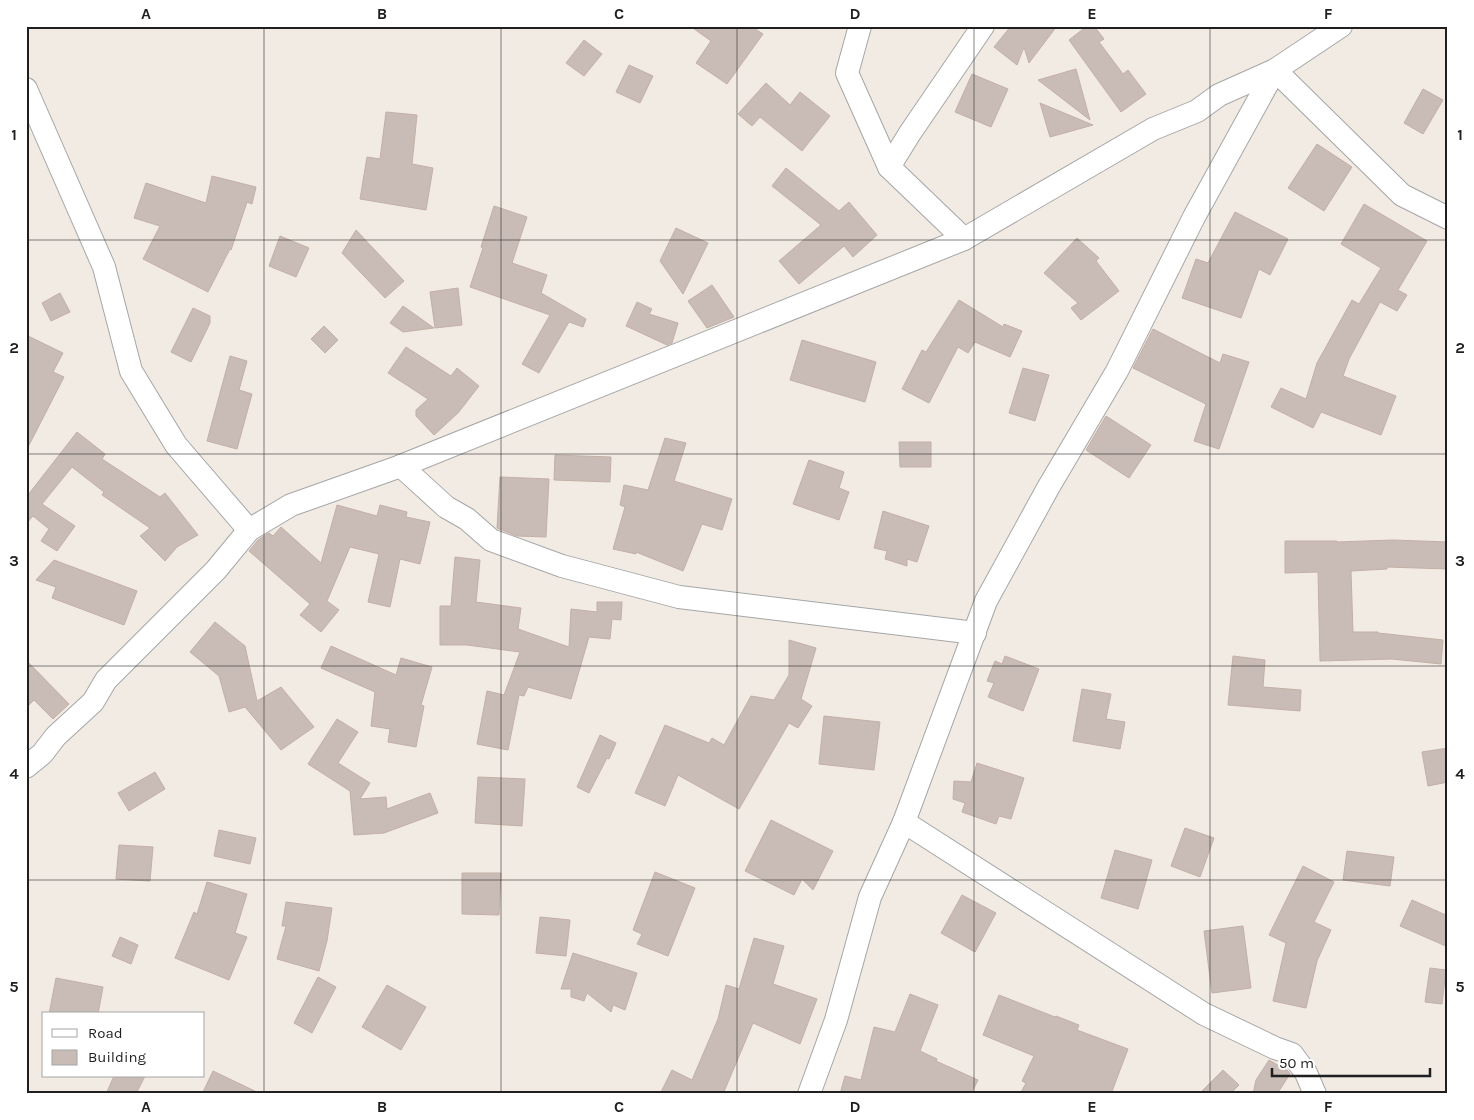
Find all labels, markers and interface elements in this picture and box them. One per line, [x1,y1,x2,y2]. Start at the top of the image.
text: A [141,4,151,23]
text: B [377,4,387,23]
text: C [614,4,624,23]
text: D [850,4,861,23]
text: E [1087,4,1097,23]
text: F [1324,4,1333,23]
text: 1 [11,125,17,144]
text: 1 [1457,125,1463,144]
text: 2 [9,338,19,357]
text: 2 [1455,338,1465,357]
text: 3 [9,551,19,570]
text: 3 [1455,551,1465,570]
text: 4 [9,764,19,783]
text: 4 [1455,764,1465,783]
text: 5 [9,977,19,996]
text: 5 [1455,977,1465,996]
legend [42,1012,205,1078]
text: Road [88,1024,123,1042]
scale bar [1272,1045,1429,1077]
text: Building [88,1048,146,1066]
text: 50 m [1279,1054,1314,1072]
text: A [141,1097,151,1116]
text: B [377,1097,387,1116]
text: C [614,1097,624,1116]
text: D [850,1097,861,1116]
text: E [1087,1097,1097,1116]
text: F [1324,1097,1333,1116]

